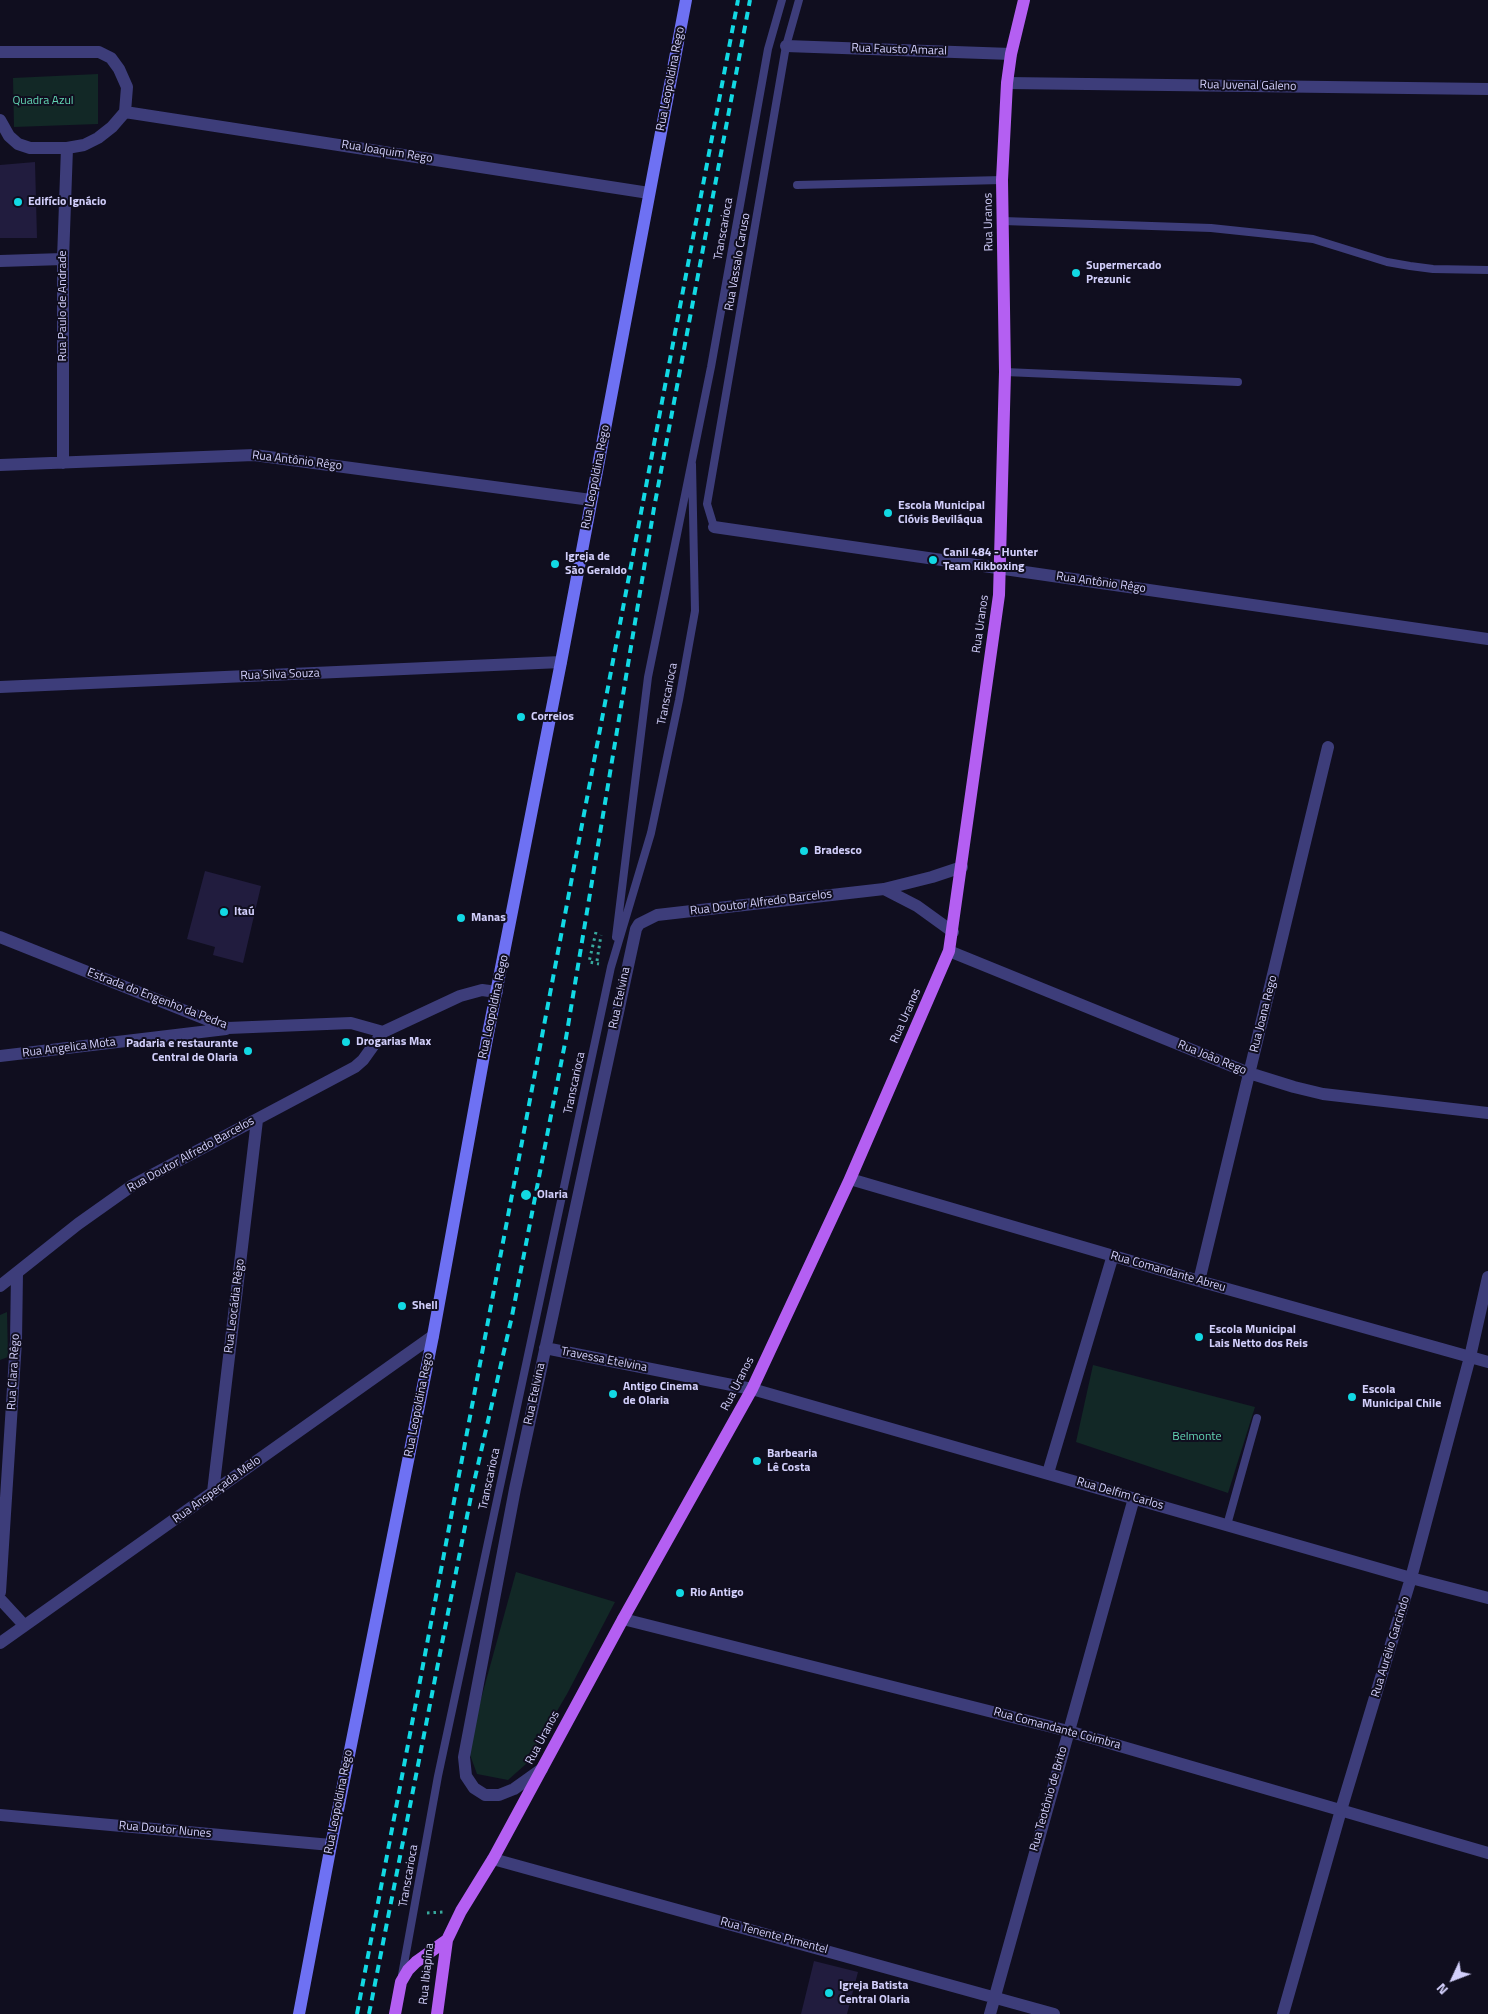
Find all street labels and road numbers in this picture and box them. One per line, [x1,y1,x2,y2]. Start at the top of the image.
street label: Rua Leopoldina Rego [654,26,688,132]
street label: Rua Fausto Amaral [851,41,947,59]
street label: Rua Juvenal Galeno [1199,78,1297,94]
street label: Rua Joaquim Rego [340,138,434,166]
street label: Rua Uranos [981,193,997,251]
street label: Transcarioca [711,197,737,261]
street label: Rua Vassalo Caruso [722,212,754,312]
street label: Rua Paulo de Andrade [56,250,70,362]
street label: Rua Leopoldina Rego [579,424,613,530]
street label: Rua Antônio Rêgo [251,448,343,474]
street label: Rua Antônio Rêgo [1055,570,1147,596]
street label: Rua Uranos [970,594,992,654]
street label: Transcarioca [655,662,681,726]
street label: Rua Silva Souza [240,666,320,684]
street label: Rua Doutor Alfredo Barcelos [689,887,833,919]
street label: Rua Leopoldina Rego [476,954,512,1060]
street label: Estrada do Engenho da Pedra [85,966,229,1032]
street label: Rua Etelvina [606,966,634,1030]
street label: Rua Joana Rego [1247,974,1281,1054]
street label: Rua Uranos [887,986,925,1046]
street label: Rua Angelica Mota [21,1035,117,1061]
street label: Rua João Rego [1175,1038,1249,1078]
street label: Transcarioca [561,1051,589,1115]
street label: Rua Doutor Alfredo Barcelos [125,1114,257,1196]
street label: Rua Comandante Abreu [1109,1249,1227,1295]
street label: Rua Leocádia Rêgo [222,1258,248,1354]
street label: Rua Clara Rêgo [5,1334,23,1410]
street label: Travessa Etelvina [560,1345,648,1375]
street label: Rua Leopoldina Rego [402,1352,436,1458]
street label: Rua Uranos [718,1355,758,1413]
street label: Rua Etelvina [521,1362,549,1426]
street label: Transcarioca [476,1447,504,1511]
street label: Rua Anspeçada Melo [170,1453,264,1527]
street label: Rua Delfim Carlos [1075,1475,1165,1513]
street label: Rua Aurélio Garcindo [1369,1595,1413,1699]
street label: Rua Comandante Coimbra [992,1705,1122,1753]
street label: Rua Uranos [523,1709,563,1767]
street label: Rua Teotônio de Brito [1027,1745,1071,1853]
street label: Rua Leopoldina Rego [322,1749,356,1855]
street label: Rua Doutor Nunes [118,1819,212,1841]
street label: Transcarioca [396,1844,422,1908]
street label: Rua Tenente Pimentel [719,1915,829,1957]
street label: Rua Ibiapina [417,1943,437,2005]

